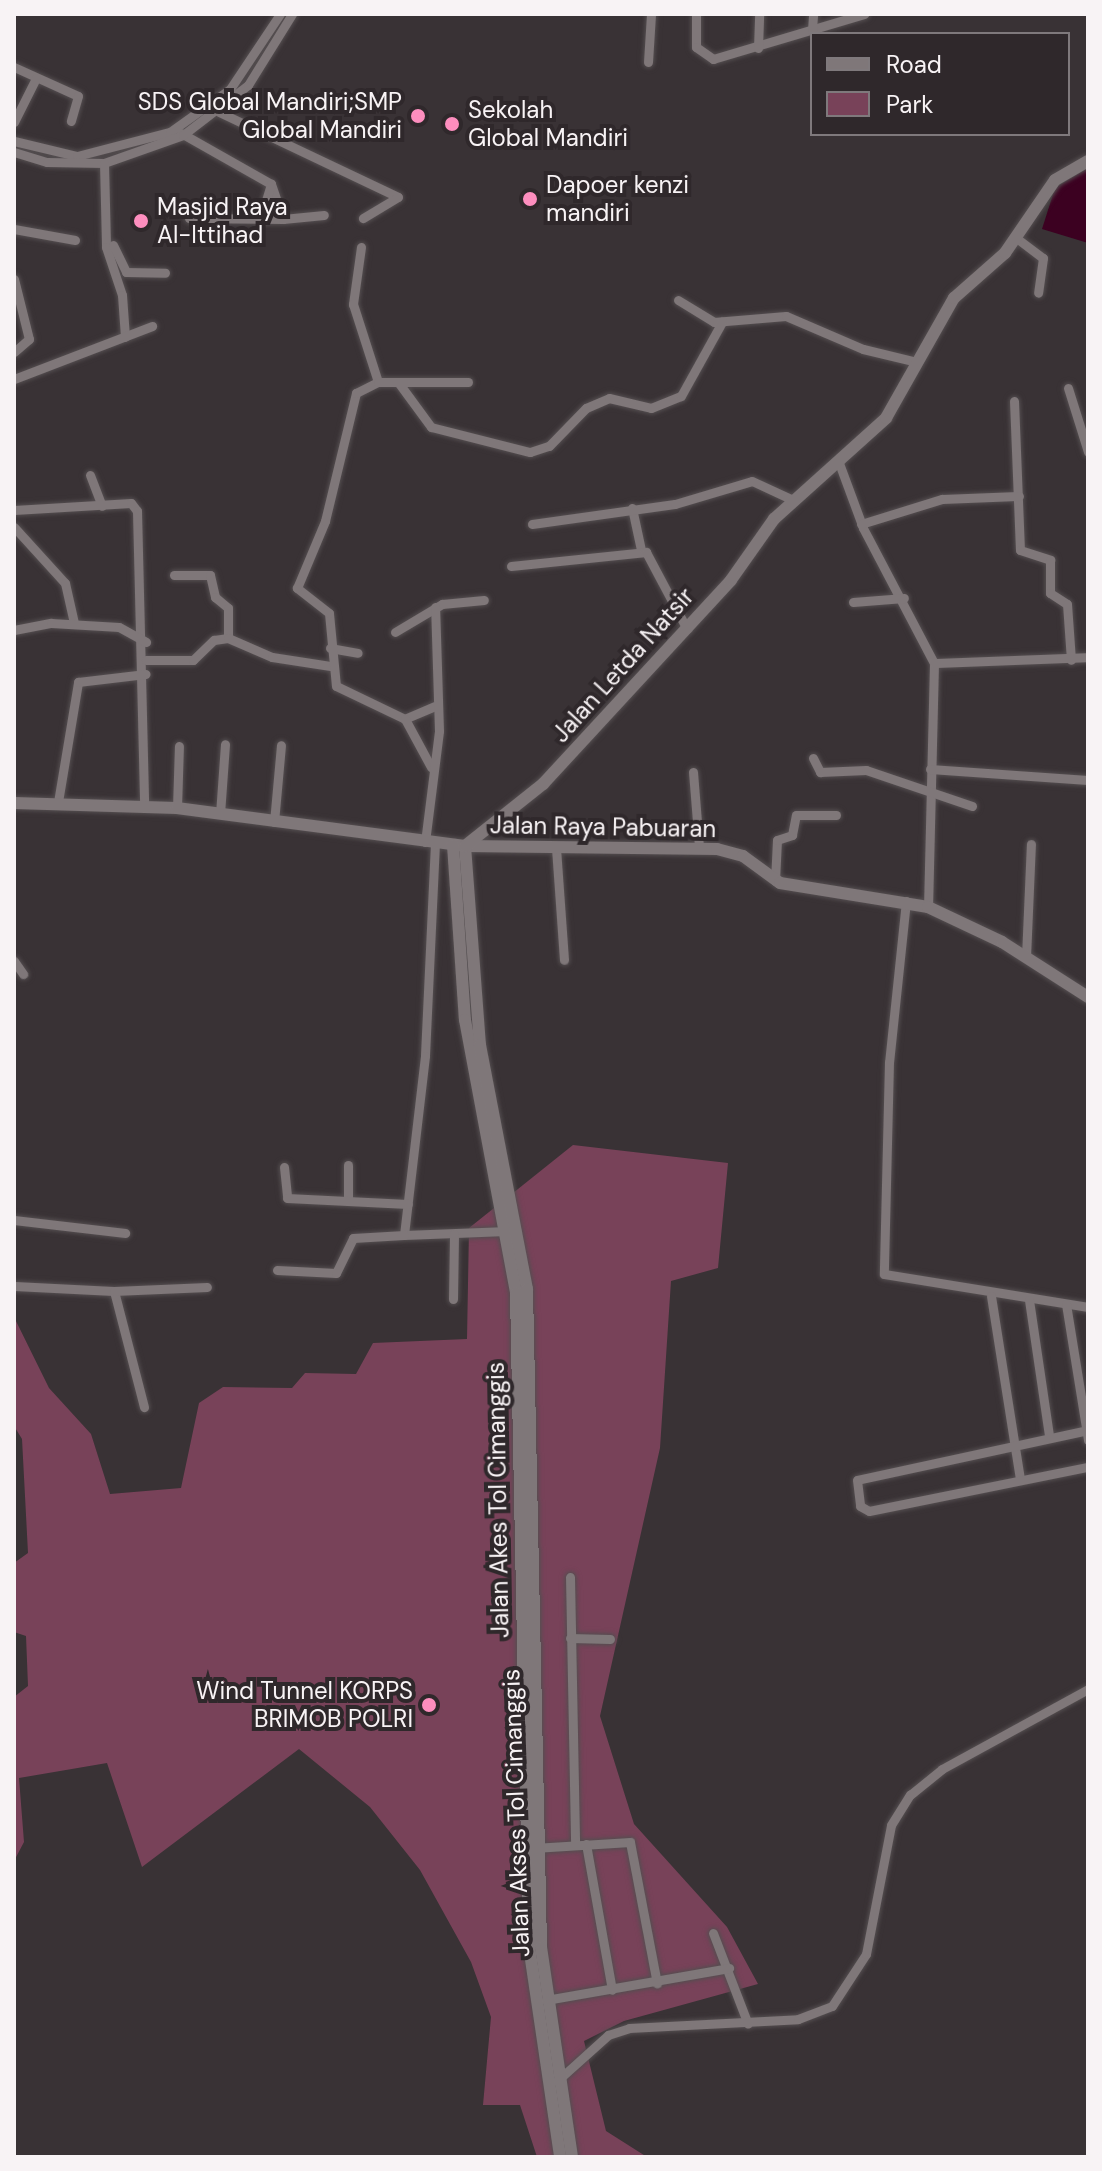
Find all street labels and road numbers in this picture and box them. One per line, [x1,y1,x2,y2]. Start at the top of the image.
street label: Jalan Letda Natsir [546,582,700,748]
street label: Jalan Raya Pabuaran [490,811,716,843]
street label: Jalan Akes Tol Cimanggis [481,1362,515,1638]
street label: Jalan Akses Tol Cimanggis [497,1669,535,1957]

